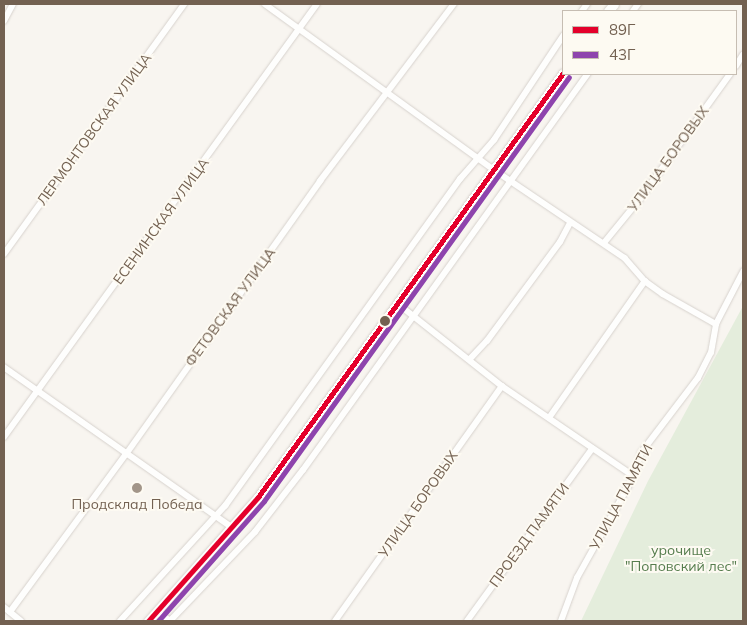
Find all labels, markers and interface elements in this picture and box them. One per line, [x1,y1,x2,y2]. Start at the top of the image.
legend [562,10,737,75]
text: 89Г [609,20,635,39]
text: 43Г [609,45,635,64]
street label: ЛЕРМОНТОВСКАЯ УЛИЦА [33,50,155,208]
street label: УЛИЦА БОРОВЫХ [624,103,712,215]
street label: ЕСЕНИНСКАЯ УЛИЦА [110,155,212,287]
street label: ФЕТОВСКАЯ УЛИЦА [181,244,279,370]
unlabelled marker [380,316,390,326]
street label: УЛИЦА ПАМЯТИ [586,441,656,553]
street label: УЛИЦА БОРОВЫХ [375,447,461,561]
street label: ПРОЕЗД ПАМЯТИ [486,480,572,590]
marker: Продсклад Победа [131,482,143,494]
place label: Продсклад Победа [71,496,203,512]
park label: урочище "Поповский лес" [625,542,737,574]

